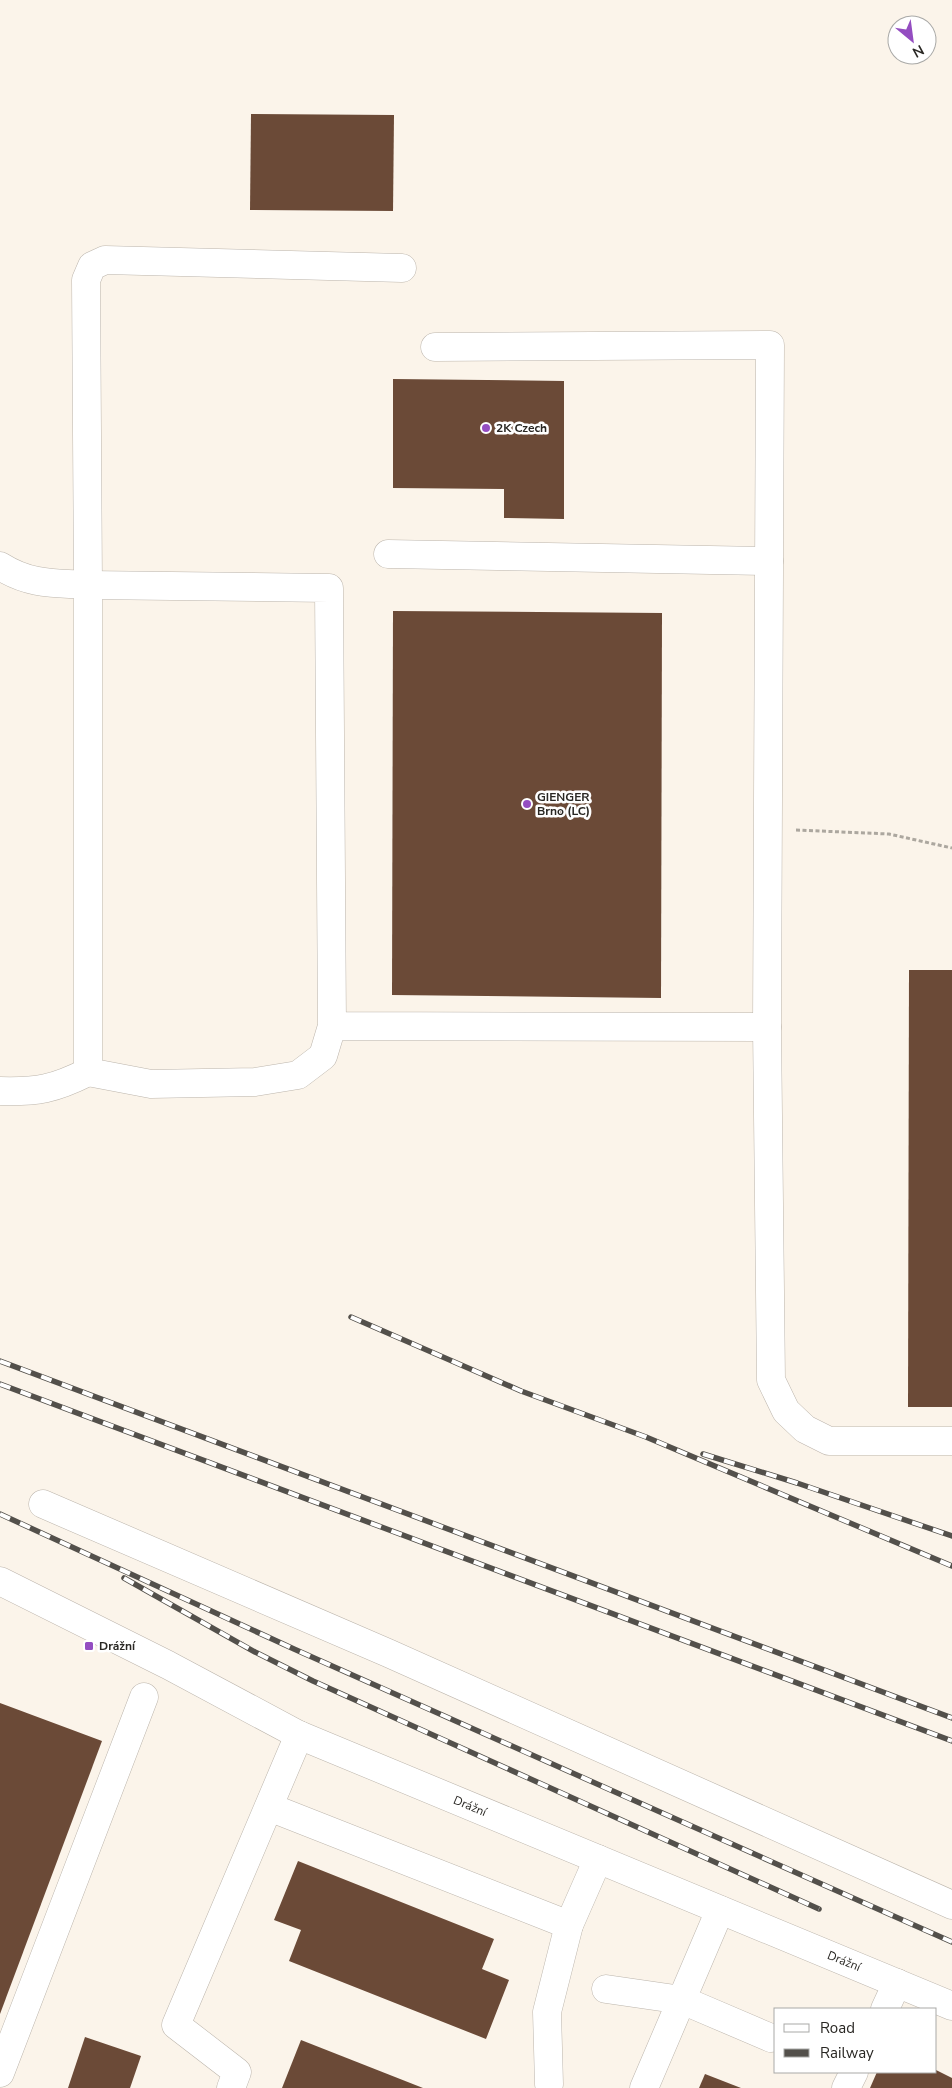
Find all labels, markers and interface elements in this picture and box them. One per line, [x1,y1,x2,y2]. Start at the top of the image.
north arrow [887,15,937,65]
text: N [909,40,927,62]
place label: 2K Czech [496,420,547,436]
marker: 2K Czech [480,422,492,434]
place label: GIENGER Brno (LC) [537,789,590,819]
marker: GIENGER Brno (LC) [521,798,533,810]
place label: Drážní [99,1638,136,1654]
marker: Drážní [83,1640,95,1652]
street label: Drážní [451,1792,490,1821]
street label: Drážní [825,1947,864,1975]
legend [774,2008,937,2073]
text: Road [820,2018,855,2038]
text: Railway [820,2043,874,2063]

